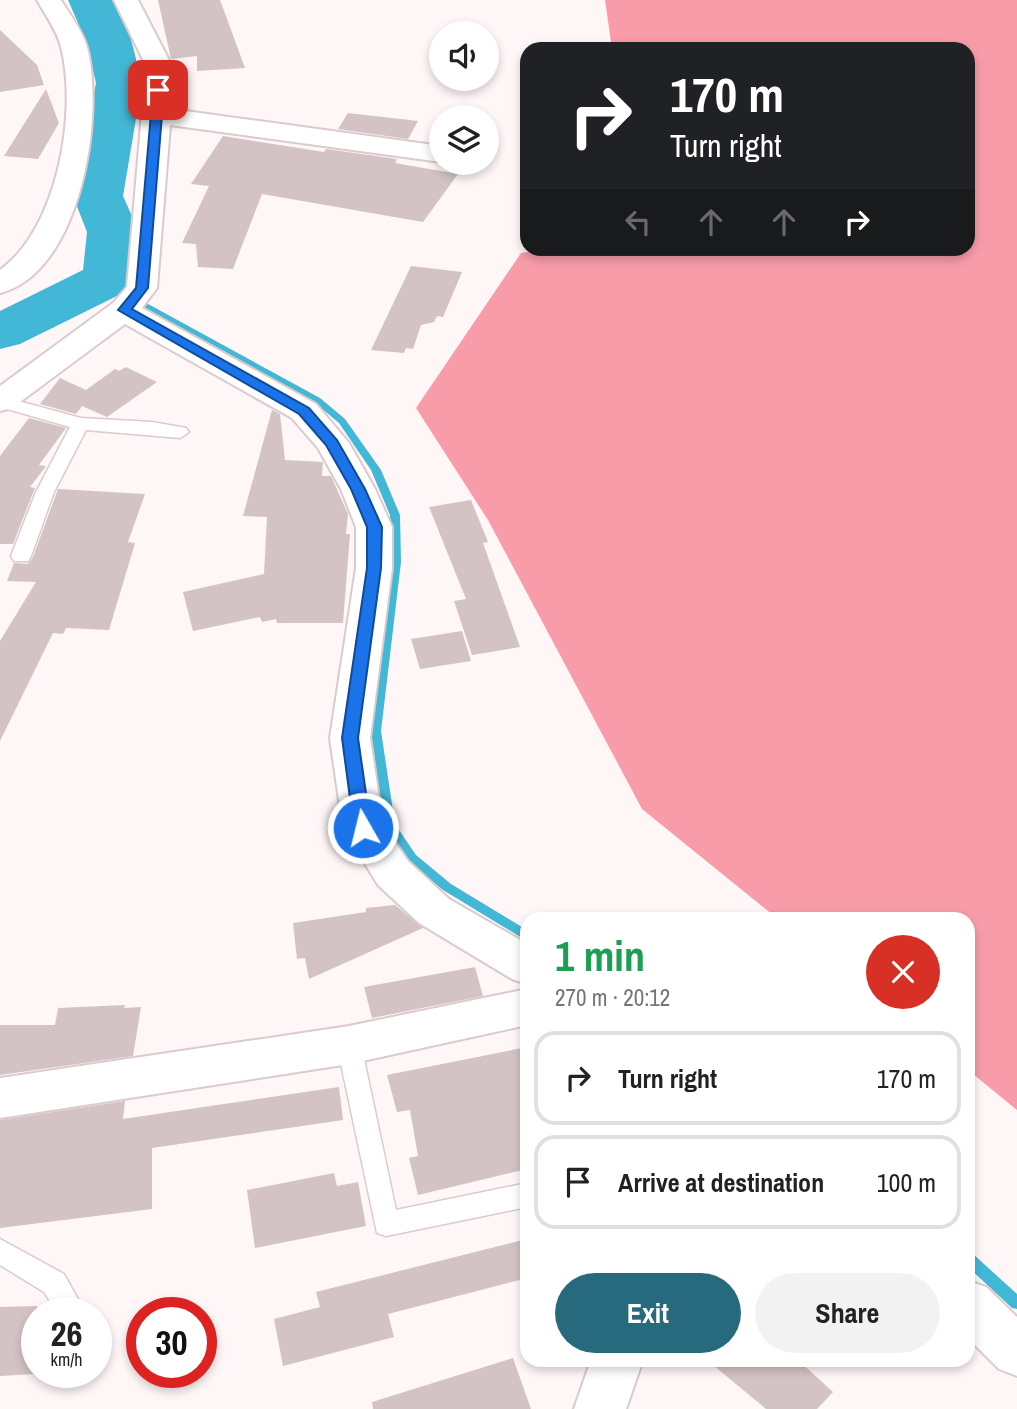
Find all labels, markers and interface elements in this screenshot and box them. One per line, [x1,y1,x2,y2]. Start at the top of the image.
map controls [429,21,499,175]
button: sound [429,21,499,91]
pin [128,60,188,120]
text: 170 m [670,61,784,127]
icon: right [555,70,646,161]
icon: arrive [139,71,177,109]
button: layers [429,105,499,175]
text: Turn right [670,124,782,167]
icon: left [619,203,657,241]
icon: ahead [692,203,730,241]
icon: ahead [765,203,803,241]
icon: right [838,203,876,241]
position arrow [326,791,400,865]
text: 1 min [555,928,645,984]
button: close [866,935,940,1009]
text: 270 m · 20:12 [555,982,670,1013]
icon: right [559,1059,597,1097]
text: Turn right [618,1061,717,1096]
text: 170 m [877,1061,936,1096]
icon: arrive [559,1163,597,1201]
text: Arrive at destination [618,1165,824,1200]
text: 100 m [877,1165,936,1200]
button: Exit [555,1273,741,1353]
button: Share [755,1273,940,1353]
speed limit sign: 30 [126,1297,217,1388]
text: 26 [51,1310,82,1357]
text: km/h [51,1347,83,1372]

